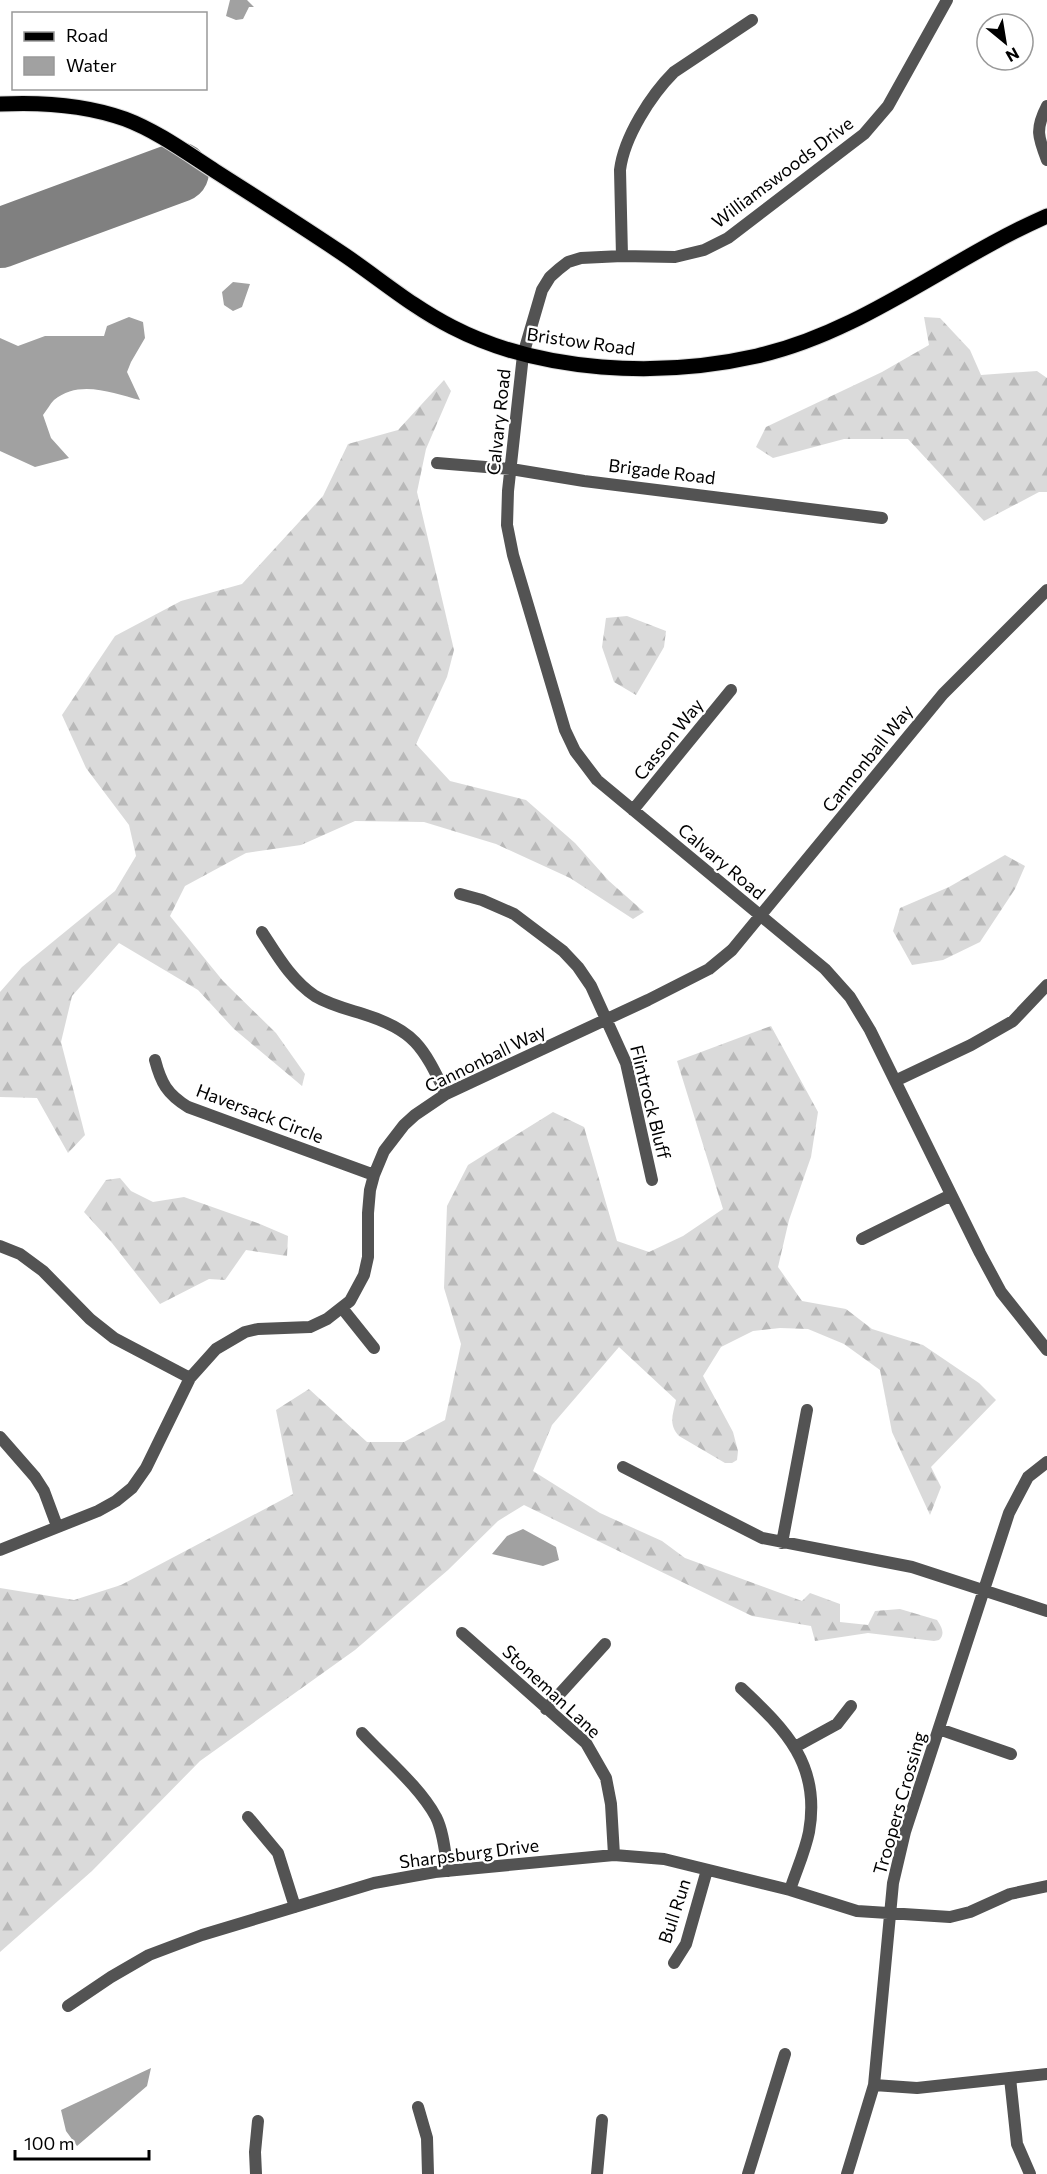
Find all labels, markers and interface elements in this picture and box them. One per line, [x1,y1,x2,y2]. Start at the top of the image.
legend [12,12,207,90]
north arrow [975,12,1035,72]
text: Road [66,24,108,46]
text: N [1003,44,1023,67]
text: Water [66,54,117,76]
street label: Williamswoods Drive [707,112,857,232]
street label: Bristow Road [525,323,637,359]
street label: Calvary Road [481,368,515,476]
street label: Brigade Road [607,454,717,488]
street label: Casson Way [628,694,708,784]
street label: Cannonball Way [817,700,917,816]
street label: Calvary Road [674,818,770,904]
street label: Cannonball Way [421,1019,549,1097]
street label: Flintrock Bluff [626,1043,676,1162]
street label: Haversack Circle [193,1079,327,1147]
street label: Stoneman Lane [498,1640,606,1742]
street label: Troopers Crossing [868,1729,930,1877]
street label: Sharpsburg Drive [398,1834,540,1872]
street label: Bull Run [653,1876,695,1946]
scale bar [15,2123,148,2161]
text: 100 m [24,2132,74,2154]

